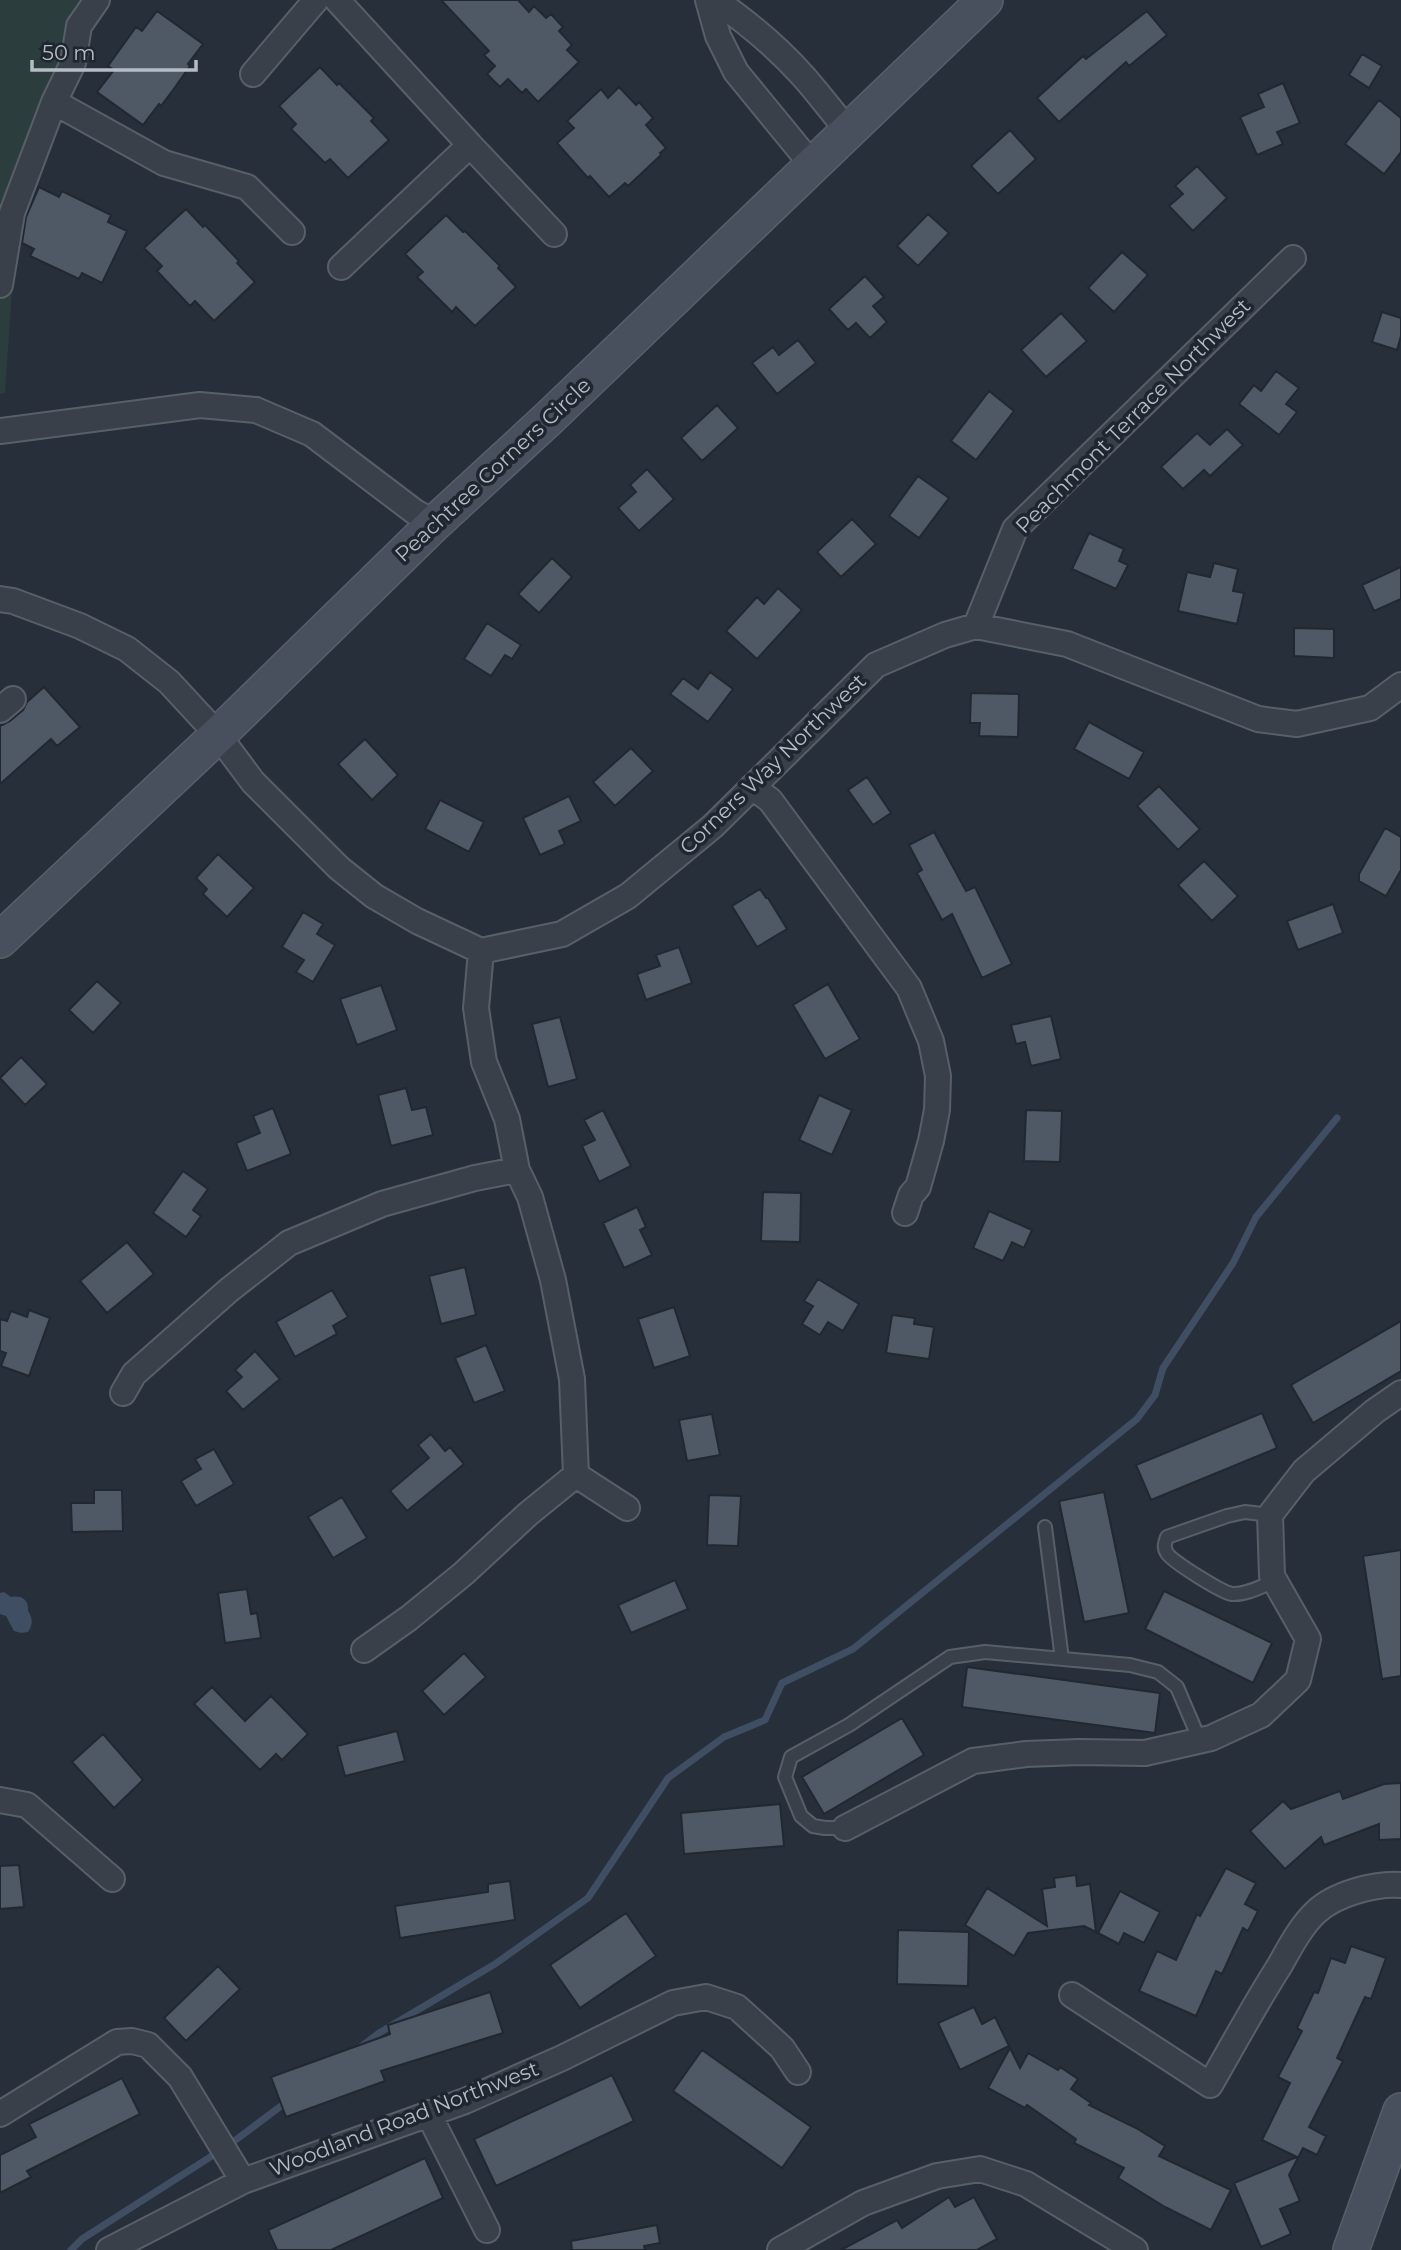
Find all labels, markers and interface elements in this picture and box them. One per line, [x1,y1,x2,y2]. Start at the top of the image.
scale bar [32,28,196,72]
text: 50 m [42,40,96,65]
street label: Peachmont Terrace Northwest [1010,293,1255,538]
street label: Peachtree Corners Circle [390,372,596,567]
street label: Corners Way Northwest [674,668,871,859]
street label: Woodland Road Northwest [266,2056,542,2181]

